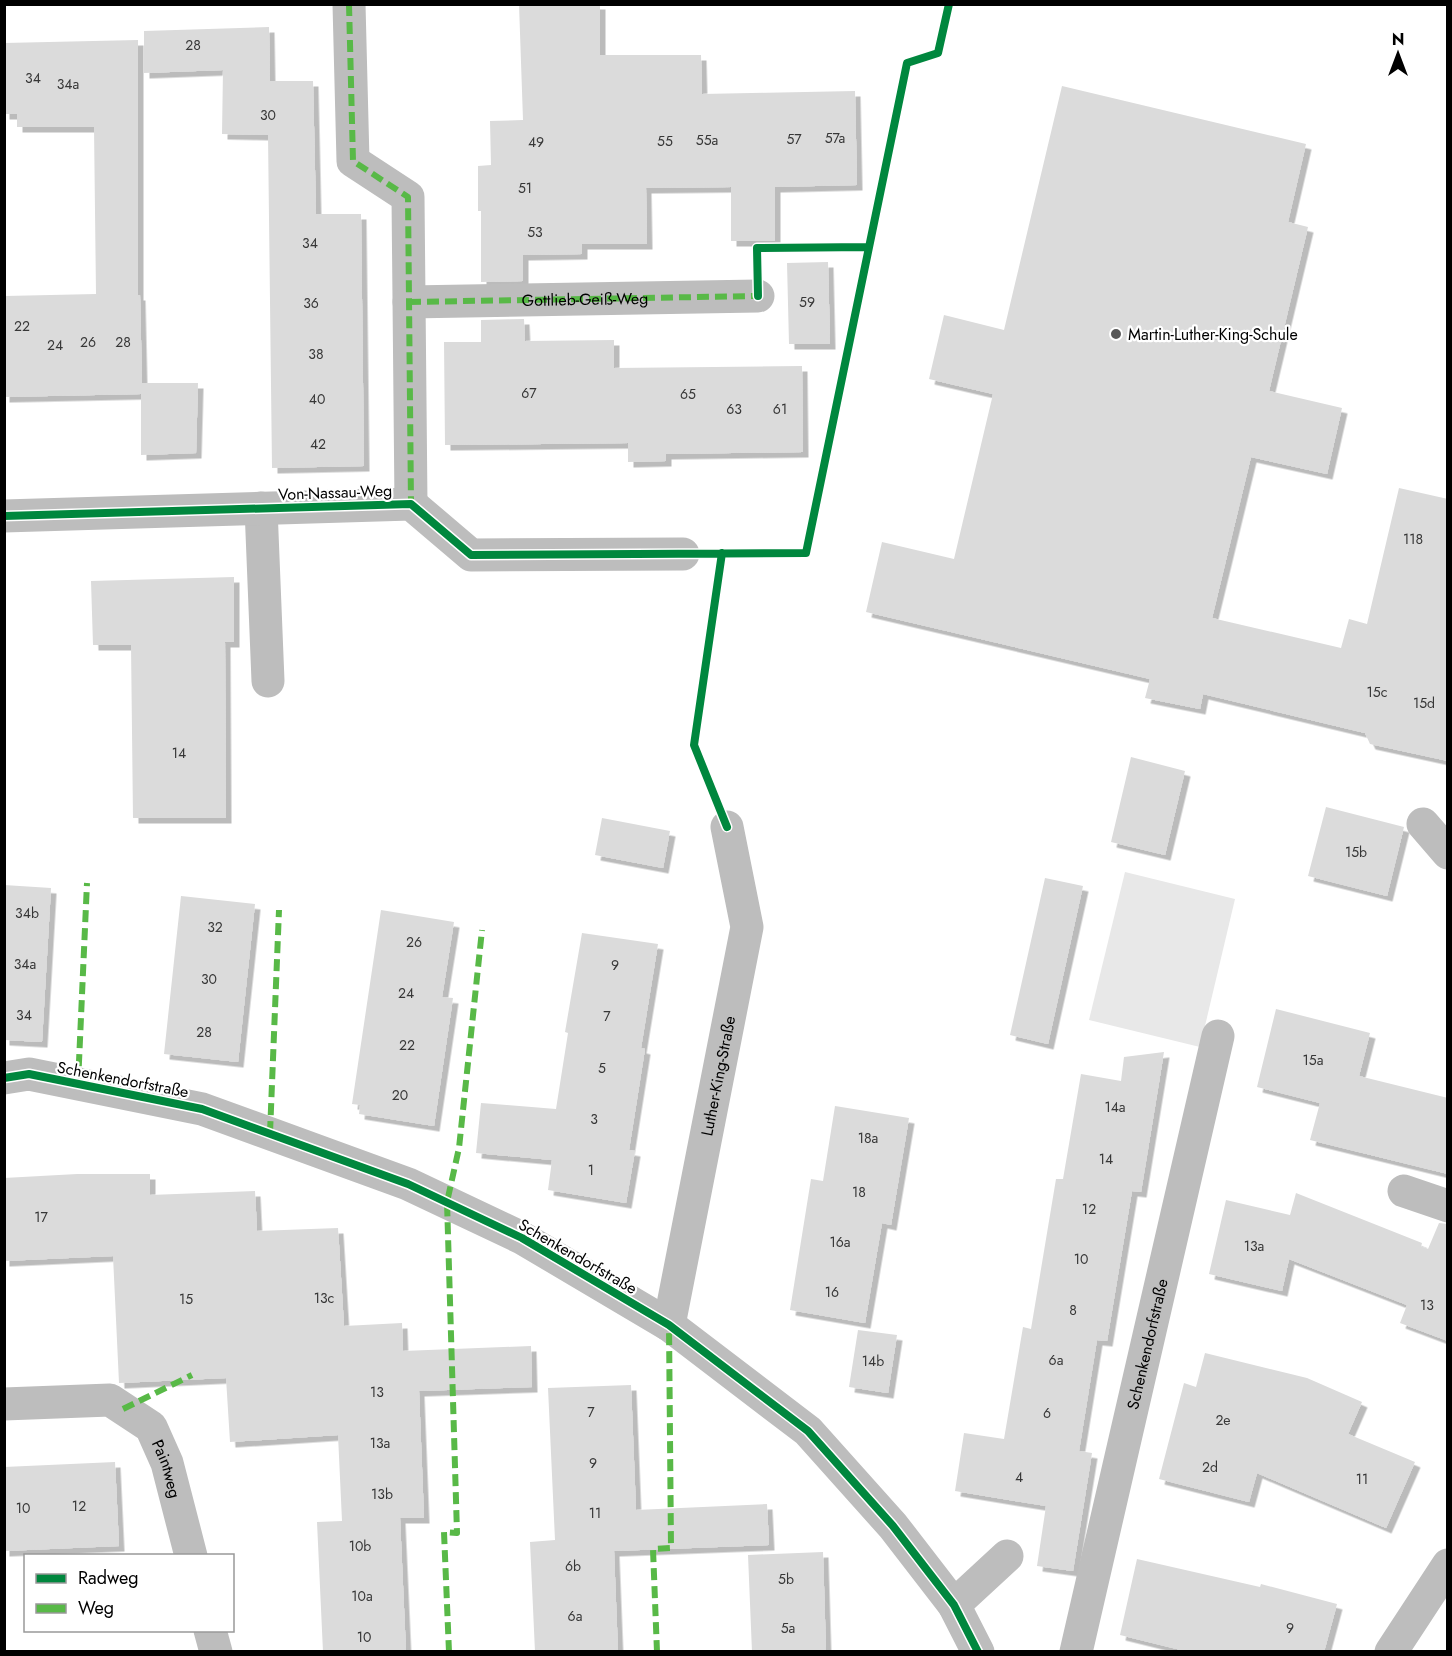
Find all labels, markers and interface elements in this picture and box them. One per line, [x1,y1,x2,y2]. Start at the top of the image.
north arrow [1368,24,1428,84]
text: N [1392,28,1404,51]
house number: 28 [185,35,201,55]
house number: 34 [25,68,41,88]
house number: 34a [57,74,79,94]
house number: 30 [260,105,276,125]
house number: 57a [825,128,845,148]
house number: 57 [786,129,802,149]
house number: 55a [696,130,718,150]
house number: 55 [657,131,673,151]
house number: 49 [528,132,544,152]
house number: 51 [518,178,532,198]
house number: 53 [527,222,543,242]
house number: 34 [302,233,318,253]
street label: Gottlieb-Geiß-Weg [521,287,648,312]
house number: 59 [799,292,815,312]
house number: 36 [303,293,319,313]
house number: 22 [14,316,30,336]
place label: Martin-Luther-King-Schule [1128,323,1298,346]
marker: Martin-Luther-King-Schule [1109,327,1123,341]
house number: 26 [80,332,96,352]
house number: 28 [115,332,131,352]
house number: 24 [47,335,63,355]
house number: 38 [308,344,324,364]
house number: 67 [521,383,537,403]
house number: 65 [680,384,696,404]
house number: 40 [309,389,325,409]
house number: 63 [726,399,742,419]
house number: 61 [773,399,787,419]
house number: 42 [310,434,326,454]
street label: Von-Nassau-Weg [278,479,392,506]
house number: 118 [1403,529,1423,549]
house number: 15c [1367,682,1387,702]
house number: 15d [1413,693,1435,713]
house number: 14 [172,743,186,763]
house number: 15b [1345,842,1367,862]
house number: 34b [15,903,39,923]
house number: 32 [207,917,223,937]
house number: 26 [406,932,422,952]
house number: 34a [14,954,36,974]
house number: 9 [611,955,619,975]
house number: 30 [201,969,217,989]
house number: 24 [398,983,414,1003]
house number: 34 [16,1005,32,1025]
house number: 7 [603,1006,611,1026]
street label: Luther-King-Straße [695,1014,741,1138]
house number: 28 [196,1022,212,1042]
house number: 22 [399,1035,415,1055]
house number: 15a [1303,1050,1323,1070]
street label: Schenkendorfstraße [55,1055,191,1104]
house number: 5 [598,1058,606,1078]
house number: 20 [392,1085,408,1105]
house number: 14a [1104,1097,1126,1117]
house number: 3 [590,1109,598,1129]
house number: 18a [858,1128,878,1148]
house number: 14 [1099,1149,1113,1169]
house number: 1 [588,1160,594,1180]
house number: 18 [852,1182,866,1202]
house number: 12 [1082,1199,1096,1219]
house number: 17 [34,1207,48,1227]
street label: Schenkendorfstraße [514,1213,641,1300]
house number: 16a [829,1232,851,1252]
house number: 13a [1244,1236,1264,1256]
house number: 10 [1074,1249,1088,1269]
street label: Schenkendorfstraße [1121,1276,1174,1412]
house number: 16 [825,1282,839,1302]
house number: 13c [314,1288,334,1308]
house number: 15 [179,1289,193,1309]
house number: 13 [1420,1295,1434,1315]
house number: 8 [1069,1300,1077,1320]
house number: 6a [1049,1350,1063,1370]
house number: 14b [862,1351,884,1371]
house number: 13 [370,1382,384,1402]
house number: 7 [587,1402,595,1422]
house number: 6 [1043,1403,1051,1423]
house number: 2e [1215,1410,1231,1430]
house number: 13a [370,1433,390,1453]
street label: Paintweg [146,1436,187,1501]
house number: 9 [589,1453,597,1473]
house number: 2d [1202,1457,1218,1477]
house number: 4 [1015,1467,1023,1487]
house number: 11 [1356,1469,1368,1489]
house number: 13b [371,1484,393,1504]
house number: 12 [72,1496,86,1516]
house number: 10 [16,1498,30,1518]
house number: 11 [589,1503,601,1523]
house number: 10b [349,1536,371,1556]
legend [24,1554,234,1632]
house number: 6b [565,1556,581,1576]
text: Radweg [78,1565,139,1591]
house number: 5b [778,1569,794,1589]
house number: 10a [351,1586,373,1606]
text: Weg [78,1595,114,1621]
house number: 6a [568,1606,582,1626]
house number: 5a [781,1618,795,1638]
house number: 9 [1286,1618,1294,1638]
house number: 10 [357,1627,371,1647]

